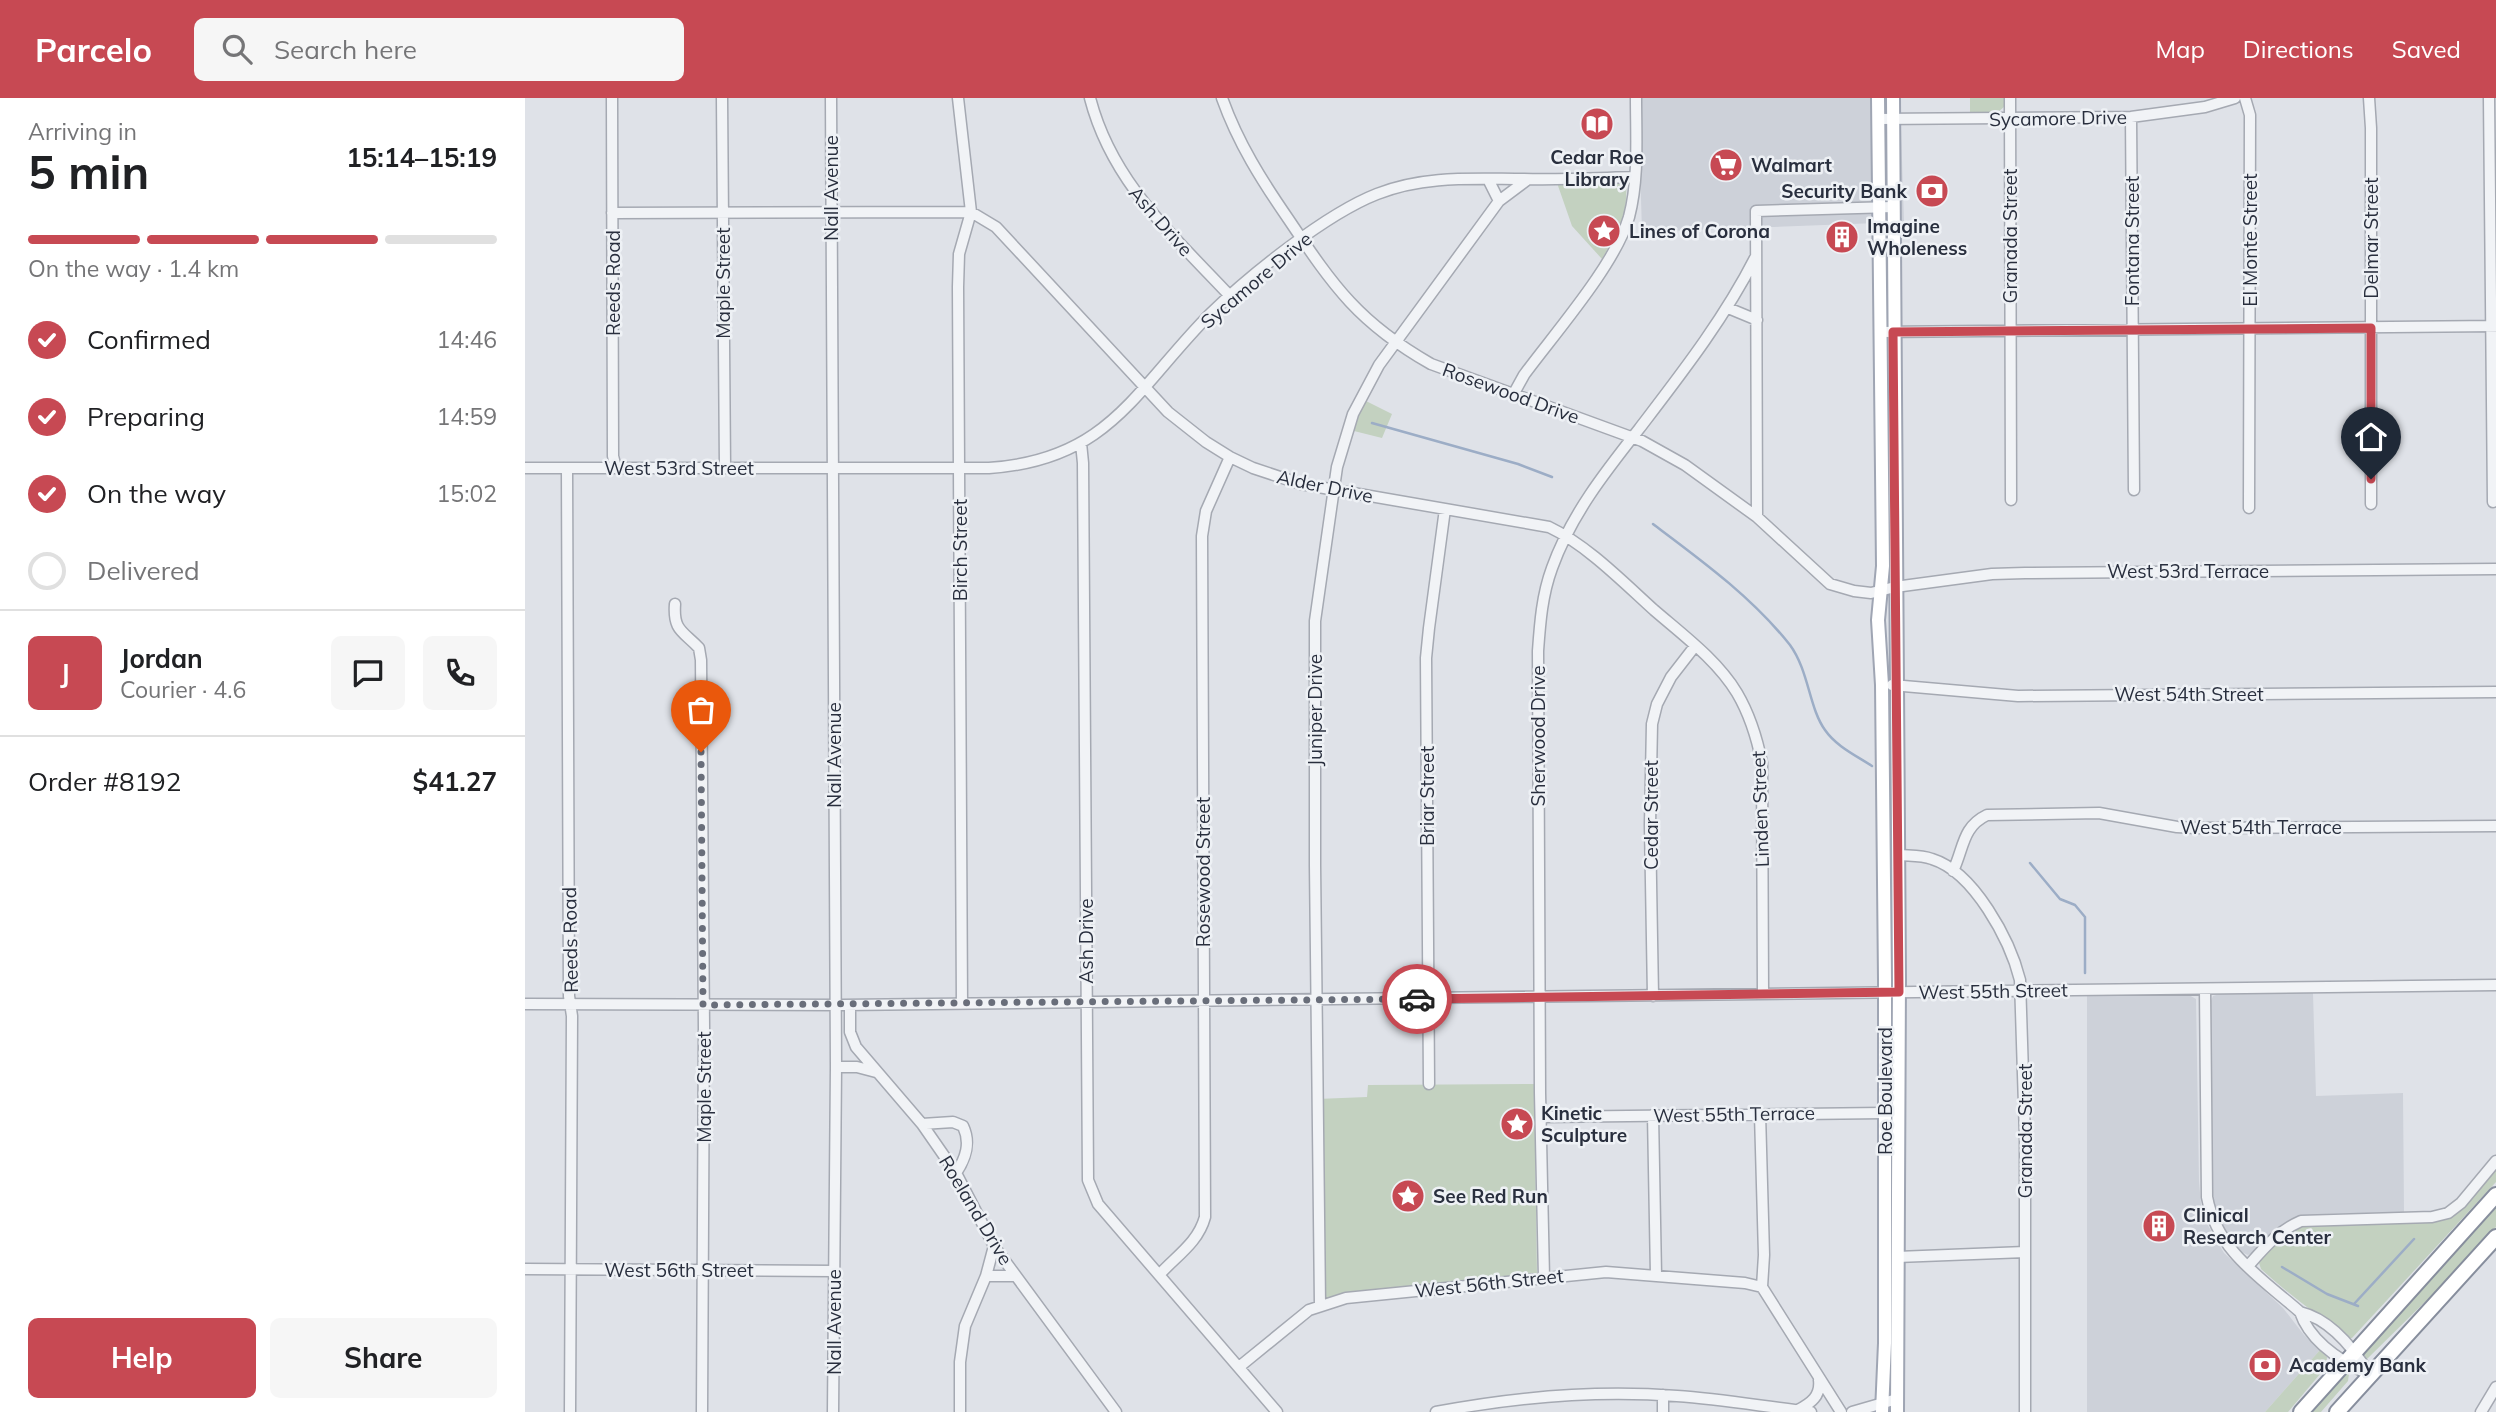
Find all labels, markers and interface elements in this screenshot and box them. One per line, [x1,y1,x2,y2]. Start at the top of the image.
search box [194,18,684,81]
text: Parcelo [35,29,152,70]
icon: search [218,30,256,68]
text: Search here [274,33,417,66]
text: Map [2155,34,2205,64]
text: Directions [2243,34,2354,64]
text: Saved [2392,34,2461,64]
library icon: Cedar Roe Library [1578,105,1616,143]
street label: Sycamore Drive [1989,105,2127,131]
text: Arriving in [28,117,137,146]
street label: Nall Avenue [819,135,843,241]
text: 15:14–15:19 [346,141,497,174]
text: 5 min [28,143,149,201]
place label: Cedar Roe Library [1550,145,1644,191]
supermarket icon: Walmart [1707,146,1745,184]
place label: Walmart [1751,153,1832,177]
street label: Granada Street [1998,168,2022,303]
bank icon: Security Bank [1913,172,1951,210]
street label: El Monte Street [2238,173,2262,307]
street label: Fontana Street [2120,175,2144,306]
street label: Delmar Street [2359,177,2383,299]
place label: Security Bank [1781,179,1907,203]
street label: Ash Drive [1124,181,1198,261]
place icon: Lines of Corona [1585,212,1623,250]
place label: Imagine Wholeness [1867,214,1967,260]
building icon: Imagine Wholeness [1823,218,1861,256]
place label: Lines of Corona [1629,219,1770,243]
street label: Sycamore Drive [1195,226,1317,334]
street label: Maple Street [711,227,735,339]
street label: Reeds Road [601,230,625,336]
text: On the way · 1.4 km [28,254,239,283]
icon: check [28,321,66,359]
text: Confirmed [87,323,211,356]
text: 14:46 [437,325,497,354]
street label: Rosewood Drive [1439,357,1583,429]
icon: check [28,398,66,436]
text: Preparing [87,400,205,433]
text: 14:59 [437,402,497,431]
pin [2341,407,2401,479]
icon: home [2352,418,2390,456]
street label: West 53rd Street [604,456,754,480]
street label: Alder Drive [1275,464,1375,508]
icon: check [28,475,66,513]
text: On the way [87,477,226,510]
text: 15:02 [437,479,497,508]
street label: Birch Street [948,499,972,601]
text: Delivered [87,554,200,587]
street label: West 53rd Terrace [2107,559,2269,583]
button: chat [331,636,405,710]
button: phone [423,636,497,710]
text: Jordan [120,642,203,675]
street label: Juniper Drive [1303,654,1327,766]
text: J [60,657,70,690]
street label: Sherwood Drive [1526,665,1550,807]
text: Courier · 4.6 [120,675,246,704]
pin [671,680,731,752]
street label: West 54th Street [2114,682,2264,706]
icon: bag [682,691,720,729]
street label: Nall Avenue [822,702,846,808]
street label: Briar Street [1415,746,1439,846]
street label: Linden Street [1746,750,1774,868]
street label: Cedar Street [1639,760,1663,870]
text: Order #8192 [28,765,181,798]
text: $41.27 [413,765,497,798]
street label: Rosewood Street [1191,796,1215,947]
street label: West 54th Terrace [2180,815,2342,839]
street label: Reeds Road [557,887,583,993]
street label: Ash Drive [1074,898,1098,984]
courier [1382,964,1452,1034]
street label: West 55th Street [1918,978,2068,1004]
icon: car [1398,980,1436,1018]
street label: Roe Boulevard [1873,1027,1897,1155]
street label: Maple Street [692,1031,716,1143]
street label: Granada Street [2013,1063,2037,1198]
place label: Kinetic Sculpture [1541,1101,1627,1147]
street label: West 55th Terrace [1653,1101,1815,1127]
place icon: Kinetic Sculpture [1498,1105,1536,1143]
street label: Roeland Drive [934,1151,1018,1269]
place icon: See Red Run [1389,1177,1427,1215]
place label: See Red Run [1433,1184,1548,1208]
place label: Clinical Research Center [2183,1203,2332,1249]
building icon: Clinical Research Center [2140,1207,2178,1245]
street label: West 56th Street [604,1258,754,1282]
street label: West 56th Street [1413,1263,1565,1303]
street label: Nall Avenue [822,1269,846,1375]
button: Help [28,1318,256,1398]
button: Share [270,1318,497,1398]
bank icon: Academy Bank [2246,1346,2284,1384]
place label: Academy Bank [2289,1353,2427,1377]

